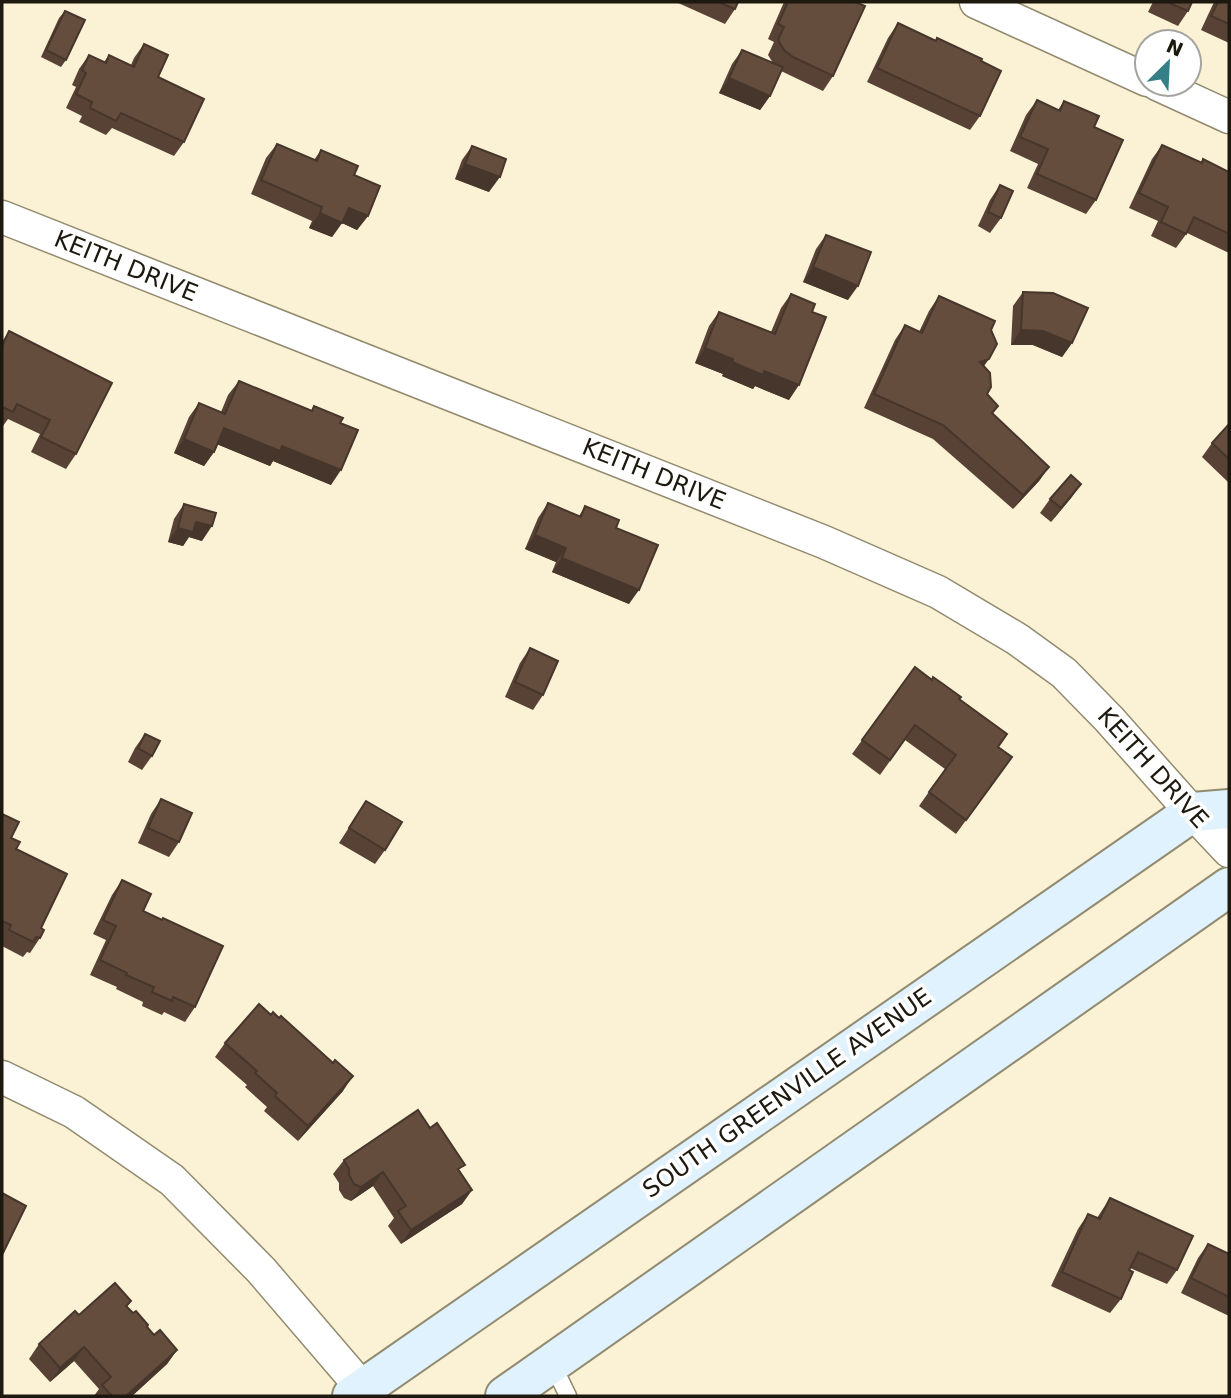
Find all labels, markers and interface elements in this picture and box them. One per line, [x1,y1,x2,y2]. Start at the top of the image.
north arrow [1133,28,1203,98]
text: N [1163,34,1187,61]
street label: KEITH DRIVE [50,225,202,307]
street label: KEITH DRIVE [578,433,730,515]
street label: KEITH DRIVE [1092,702,1214,834]
street label: SOUTH GREENVILLE AVENUE [637,982,937,1204]

